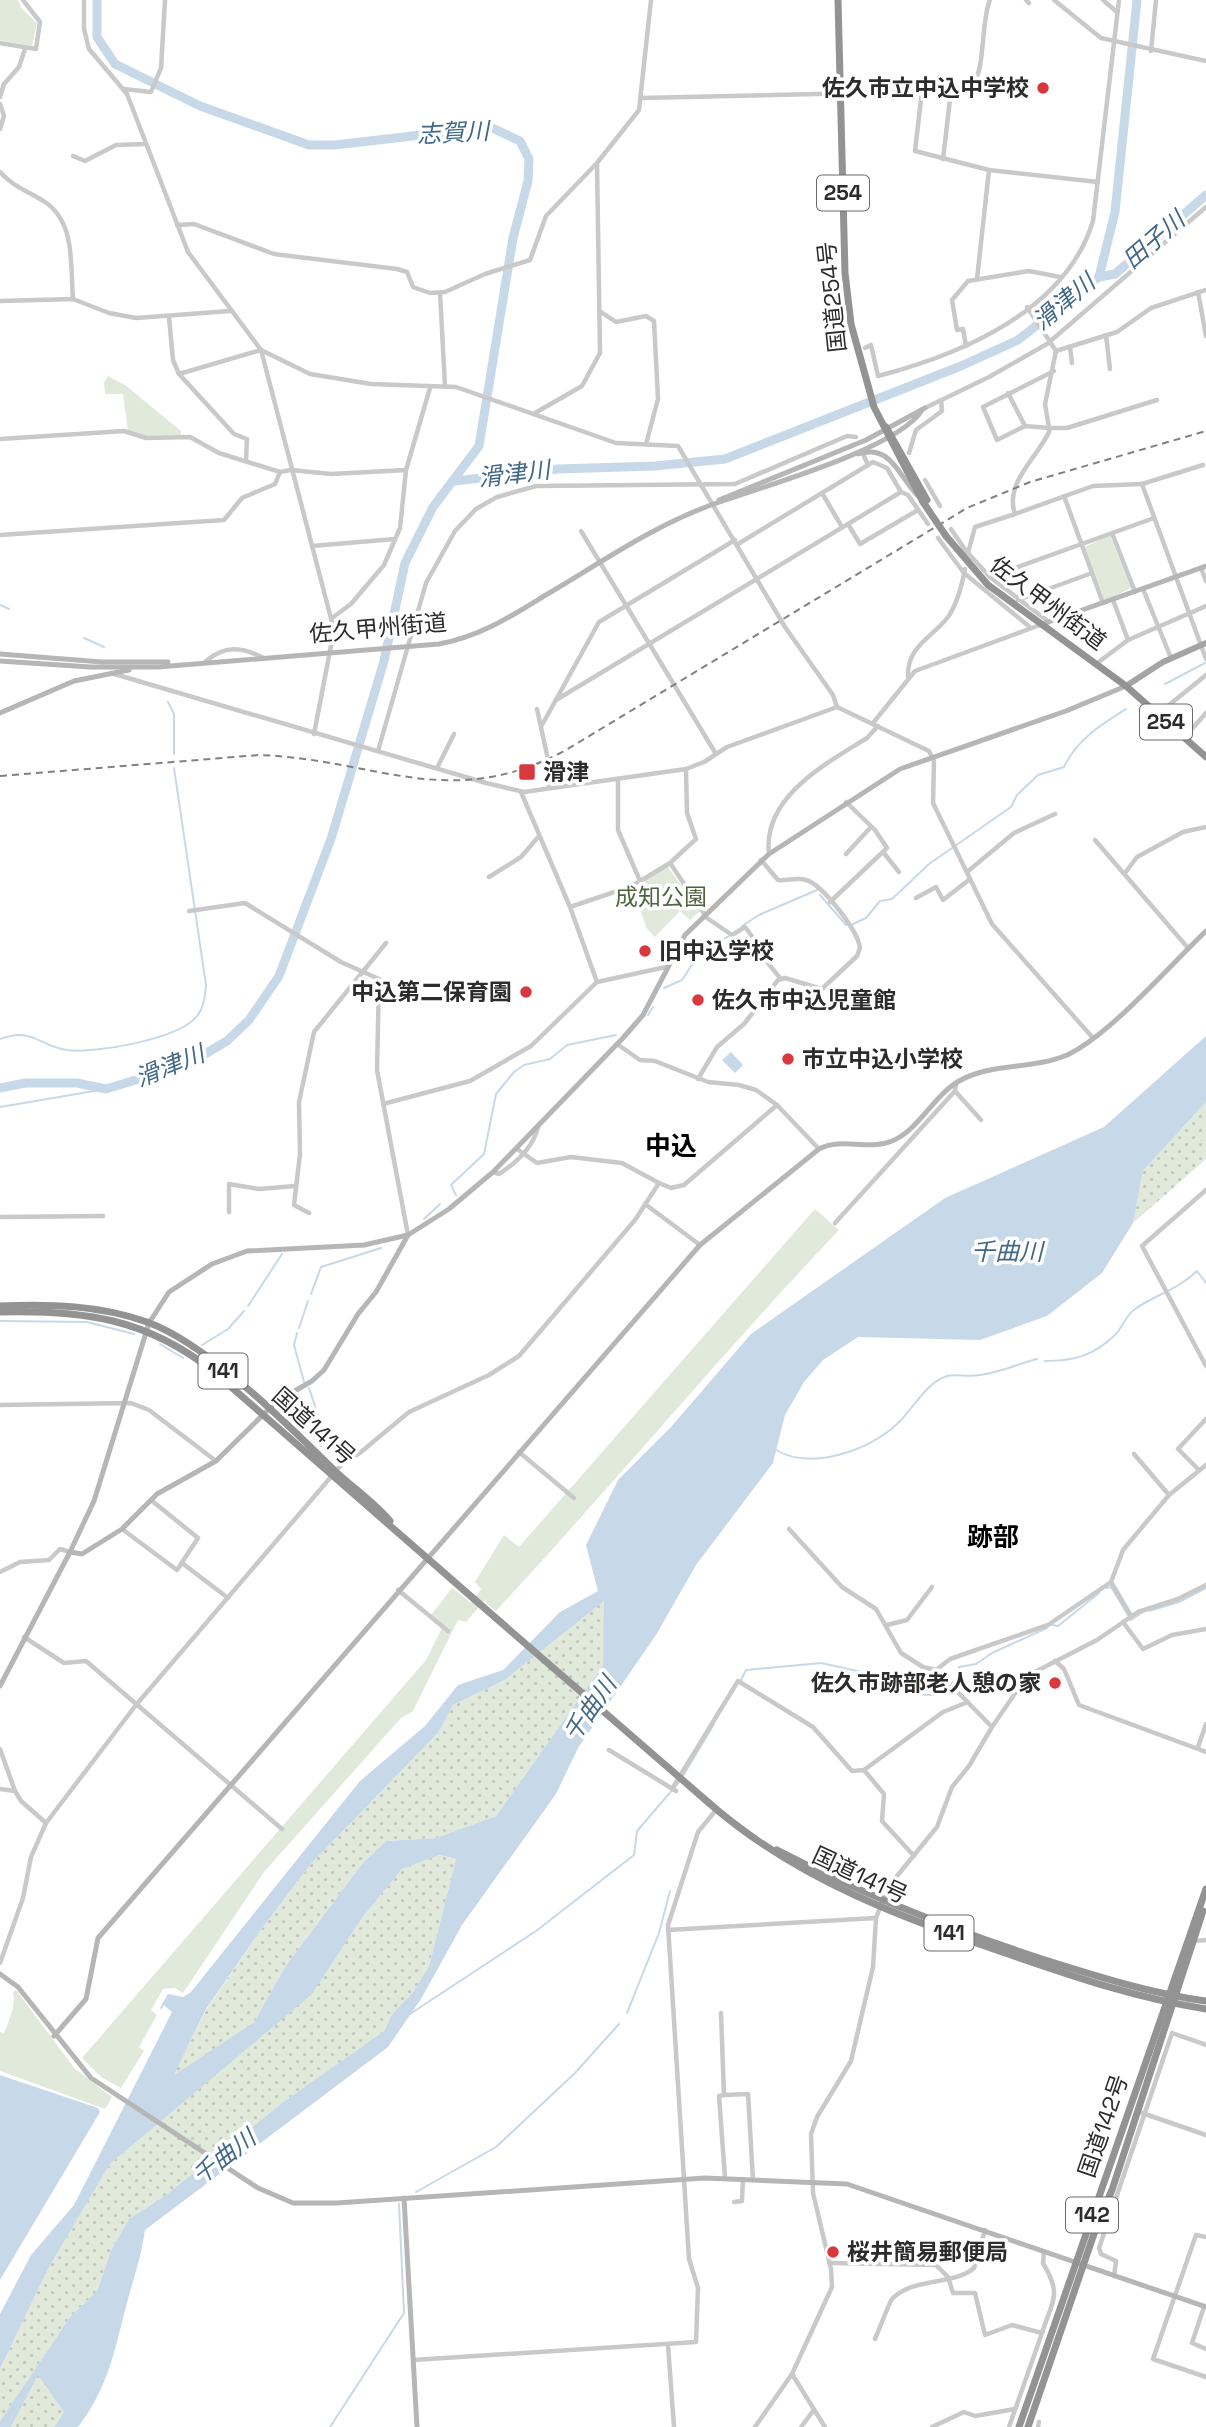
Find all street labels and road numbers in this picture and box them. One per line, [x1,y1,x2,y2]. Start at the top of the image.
road number: 254 [817,176,869,210]
street label: 国道254号 [811,240,853,354]
street label: 佐久甲州街道 [984,549,1112,657]
street label: 佐久甲州街道 [308,607,448,649]
road number: 254 [1140,704,1192,740]
road number: 141 [198,1354,248,1388]
street label: 国道141号 [266,1381,362,1471]
street label: 国道141号 [807,1840,913,1910]
road number: 141 [925,1916,974,1951]
street label: 国道142号 [1071,2071,1135,2181]
road number: 142 [1066,2198,1118,2232]

